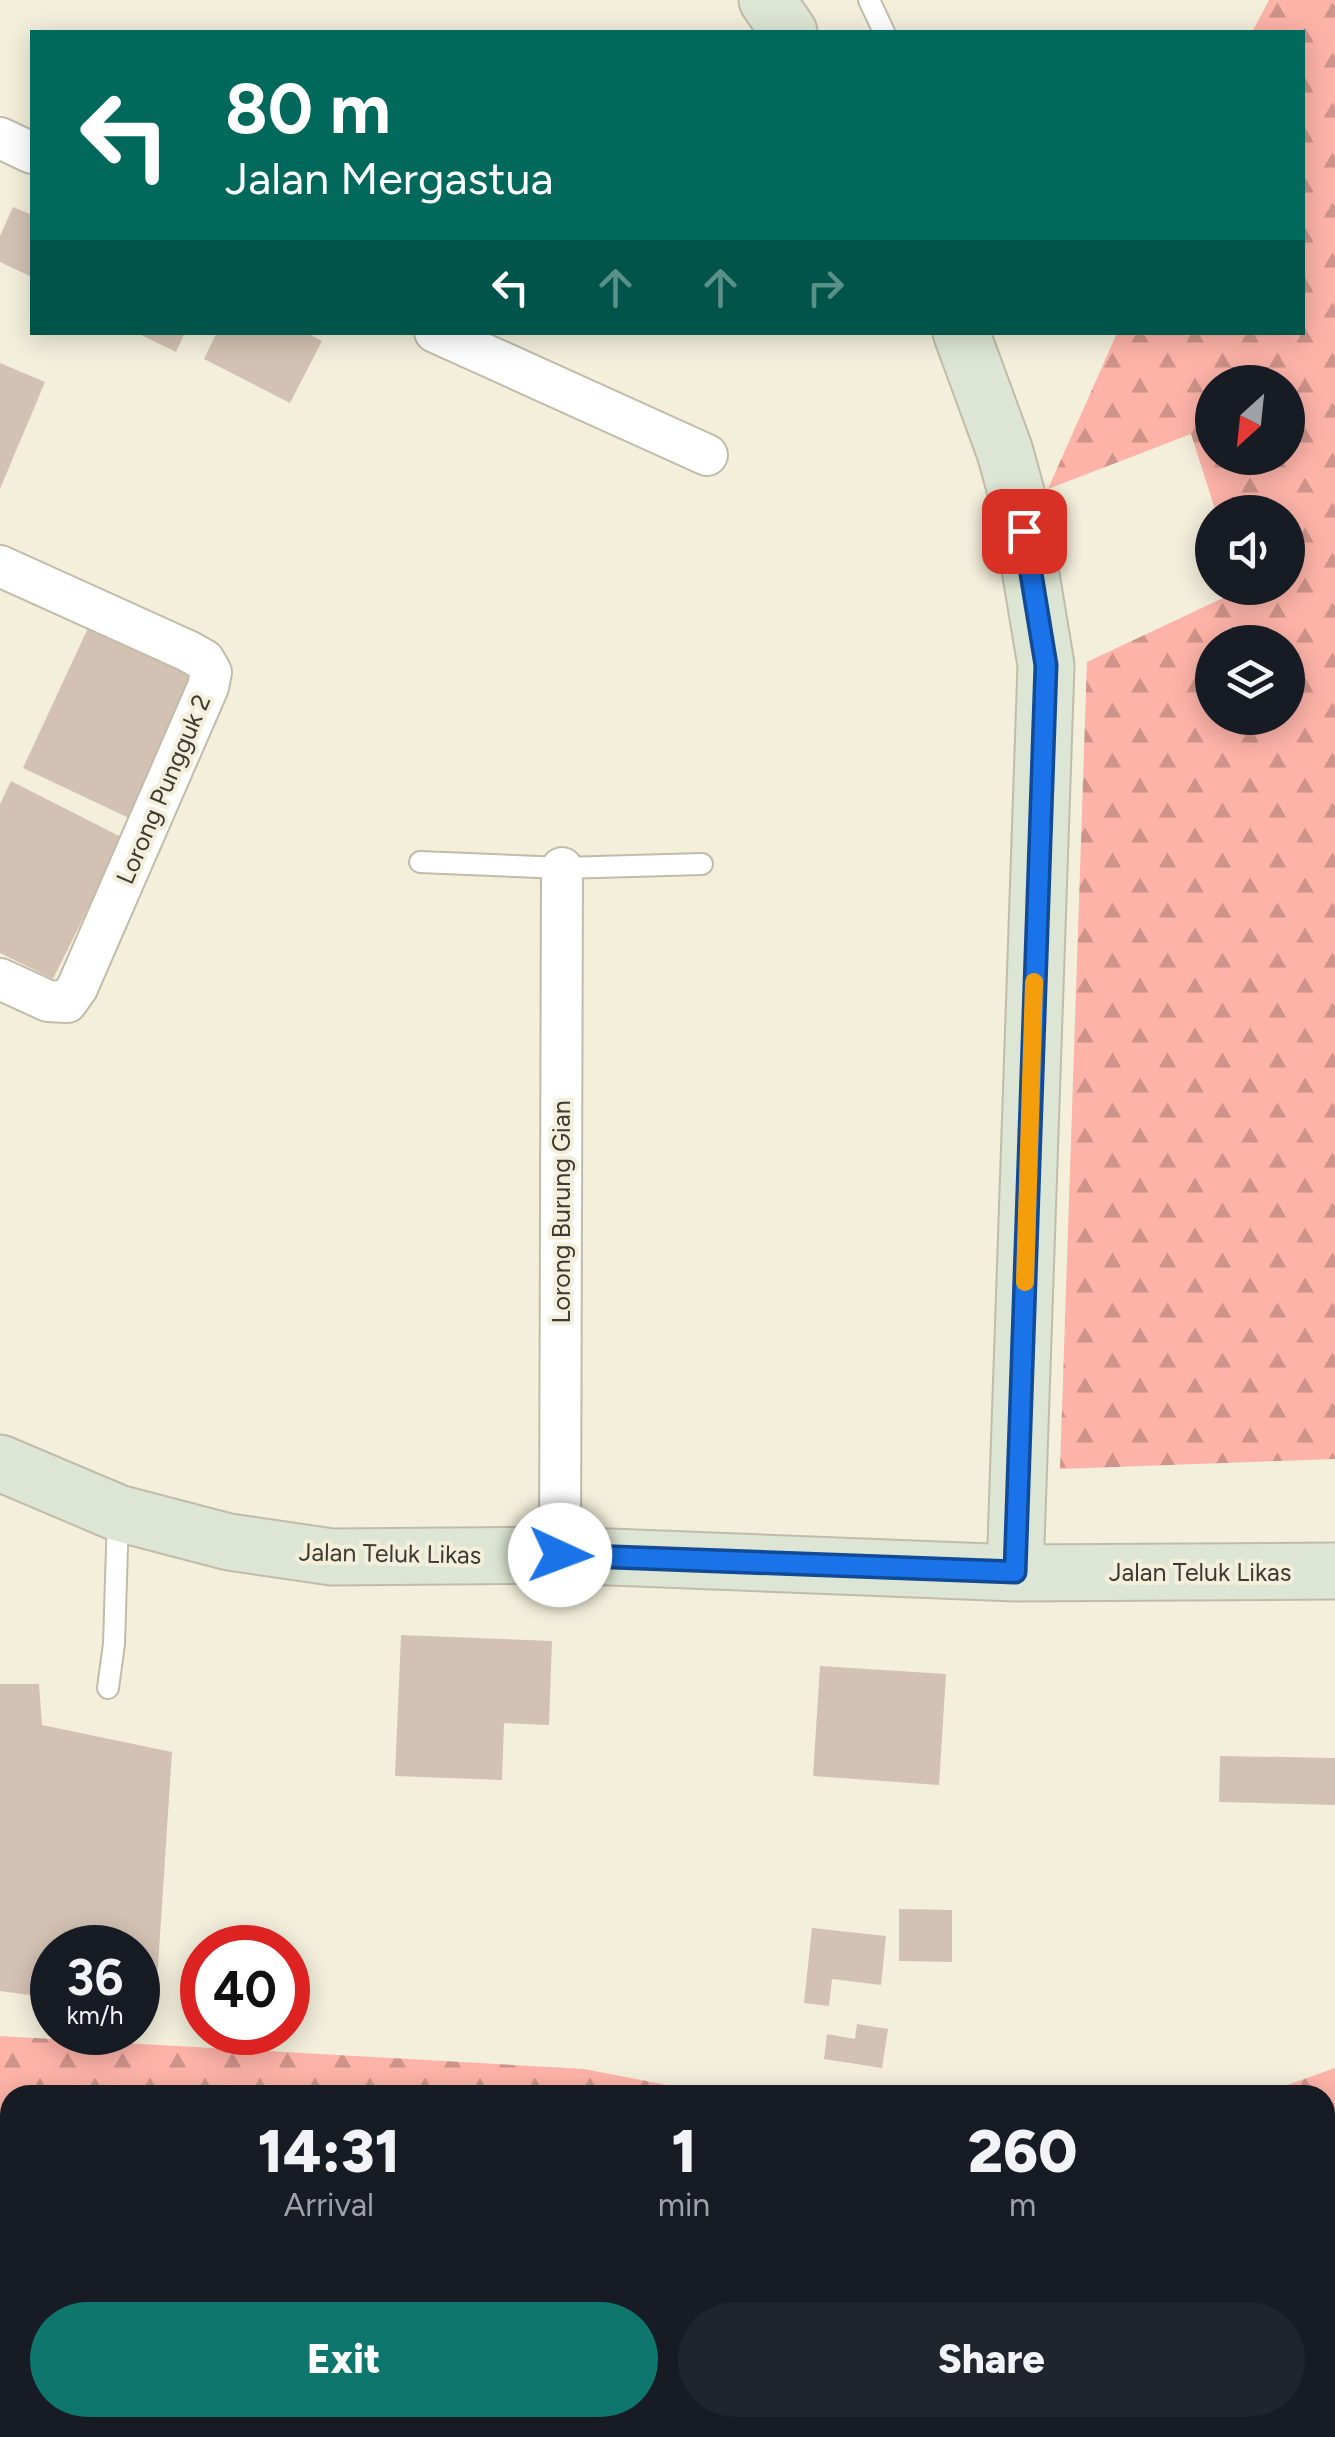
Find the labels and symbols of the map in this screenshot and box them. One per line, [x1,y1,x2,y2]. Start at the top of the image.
north arrow [1195,365,1305,475]
pin [982,489,1067,574]
street label: Lorong Pungguk 2 [110,690,216,888]
street label: Lorong Burung Gian [546,1100,576,1324]
position arrow [508,1503,612,1607]
street label: Jalan Teluk Likas [298,1536,482,1570]
street label: Jalan Teluk Likas [1109,1557,1291,1587]
speed limit sign: 40 [180,1925,310,2055]

